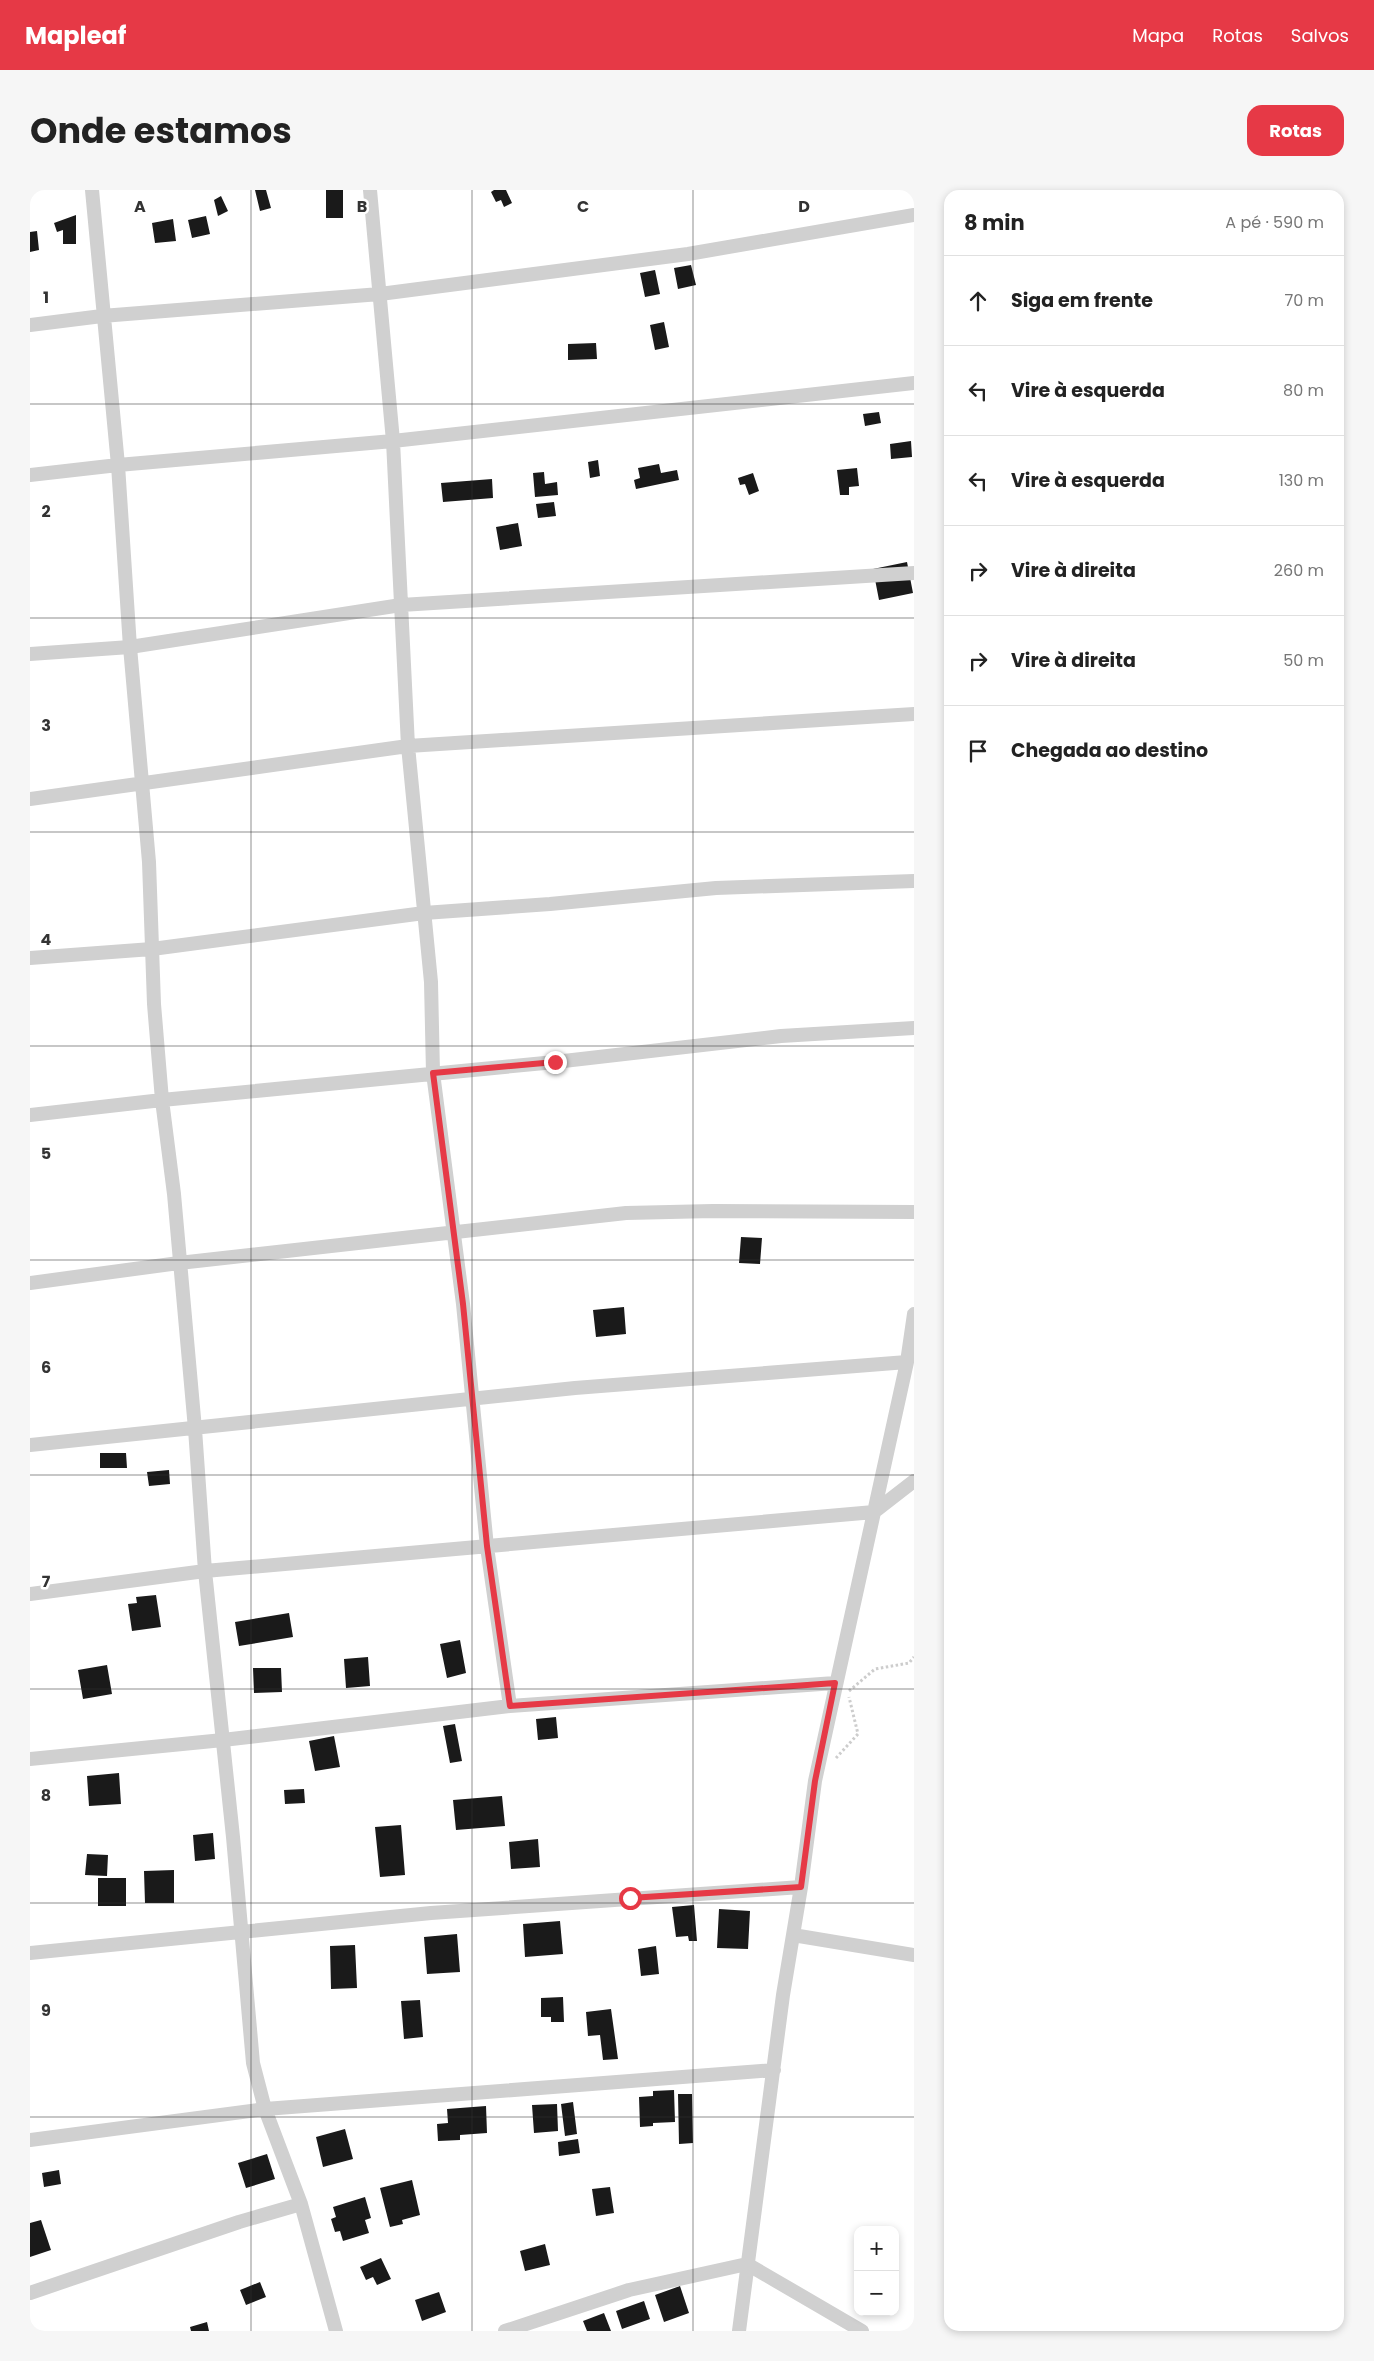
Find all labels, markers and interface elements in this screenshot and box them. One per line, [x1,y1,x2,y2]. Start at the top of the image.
text: Mapleaf [25,19,126,52]
text: Mapa [1132,23,1184,48]
text: Rotas [1212,23,1263,48]
text: Salvos [1291,23,1349,48]
button: Rotas [1247,105,1344,156]
text: Onde estamos [30,106,292,155]
text: A [134,195,146,218]
text: B [357,195,367,218]
text: C [577,195,589,218]
text: D [798,195,810,218]
text: 8 min [964,208,1025,237]
text: A pé · 590 m [1225,211,1324,234]
text: 1 [43,286,49,309]
icon: ahead [964,287,992,315]
text: Siga em frente [1011,287,1153,314]
text: 70 m [1284,289,1324,312]
icon: left [964,377,992,405]
text: Vire à esquerda [1011,377,1165,404]
text: 80 m [1283,379,1324,402]
icon: left [964,467,992,495]
text: Vire à esquerda [1011,467,1165,494]
text: 130 m [1279,469,1324,492]
text: 2 [41,500,51,523]
icon: right [964,557,992,585]
text: Vire à direita [1011,557,1136,584]
text: 260 m [1274,559,1324,582]
icon: right [964,647,992,675]
text: Vire à direita [1011,647,1136,674]
text: 50 m [1283,649,1324,672]
text: 3 [41,714,51,737]
icon: arrive [964,737,992,765]
text: Chegada ao destino [1011,737,1208,764]
text: 4 [41,928,52,951]
route end [544,1051,567,1074]
text: 5 [41,1142,51,1165]
text: 6 [41,1356,51,1379]
text: 7 [42,1570,51,1593]
text: 8 [41,1784,51,1807]
route start [619,1887,642,1910]
text: 9 [41,1999,51,2022]
map controls [854,2226,899,2316]
button: + [854,2226,899,2271]
button: − [854,2271,899,2316]

